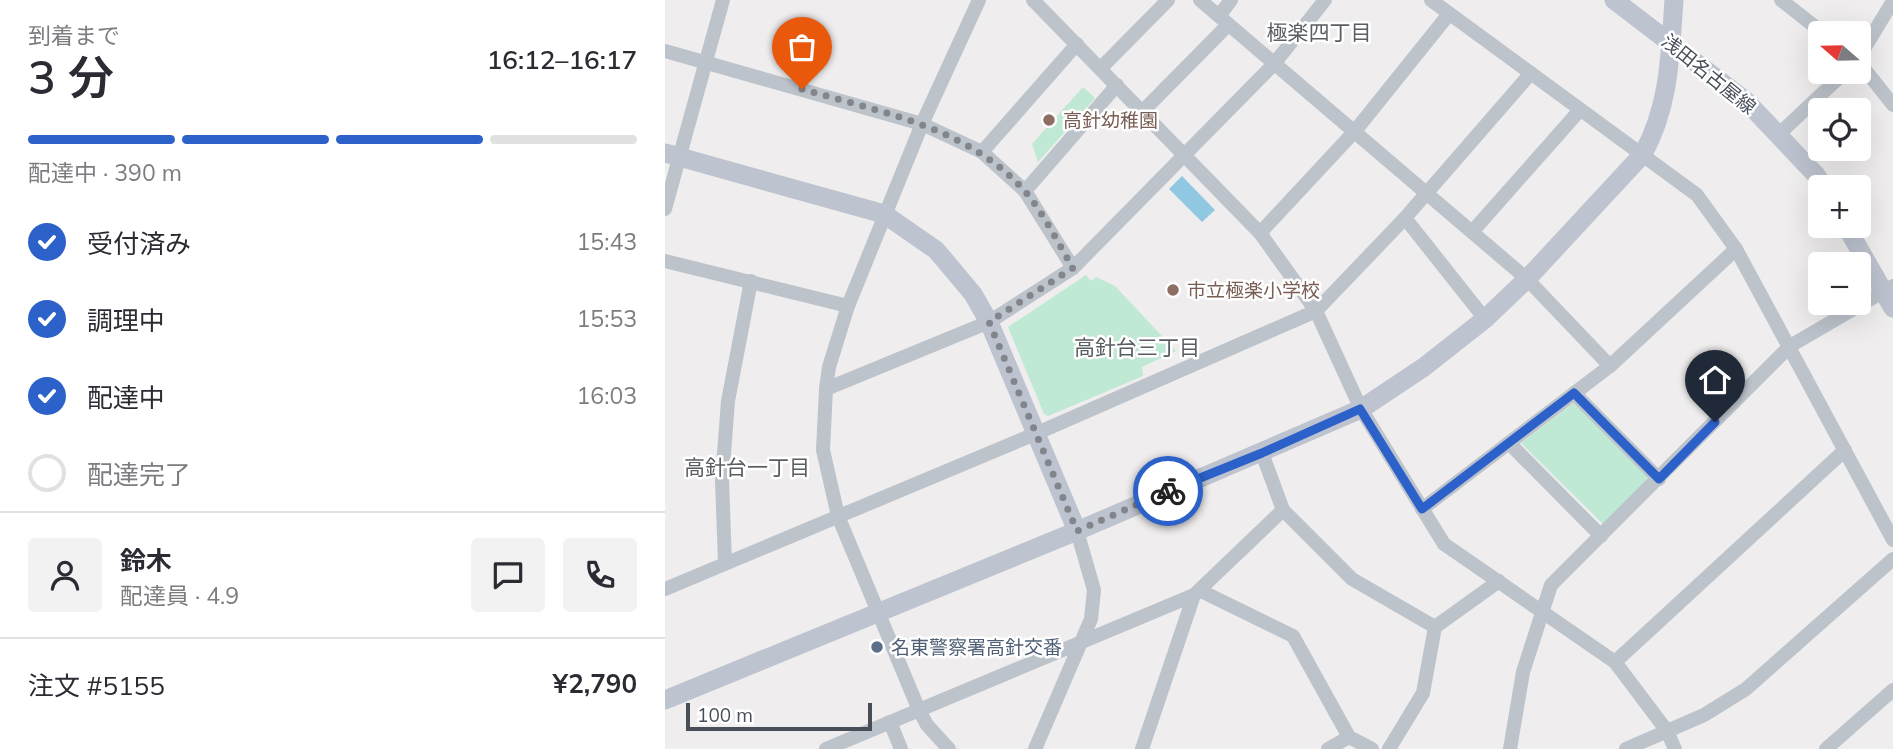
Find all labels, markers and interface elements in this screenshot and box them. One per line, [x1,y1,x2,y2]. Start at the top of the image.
pin [772,17,832,89]
district label: 極楽四丁目 [1267,19,1372,45]
text: 到着まで [28,21,120,50]
north arrow [1808,21,1871,84]
map controls [1808,21,1871,315]
icon: bag [783,28,821,66]
street label: 浅田名古屋線 [1657,29,1761,119]
text: 16:12–16:17 [487,43,637,76]
text: 3 分 [28,48,114,106]
button: locate [1808,98,1871,161]
place label: 高針幼稚園 [1063,108,1158,132]
marker: 高針幼稚園 [1041,112,1057,128]
text: 配達中 · 390 m [28,158,182,187]
button: + [1808,175,1871,238]
icon: check [28,223,66,261]
text: 受付済み [87,227,191,260]
text: 15:43 [577,227,637,256]
button: − [1808,252,1871,315]
place label: 市立極楽小学校 [1187,278,1320,302]
marker: 市立極楽小学校 [1165,282,1181,298]
icon: check [28,300,66,338]
text: 調理中 [87,304,165,337]
text: 15:53 [577,304,637,333]
district label: 高針台三丁目 [1074,334,1200,360]
pin [1685,350,1745,422]
icon: home [1696,361,1734,399]
icon: check [28,377,66,415]
text: 配達中 [87,381,165,414]
text: 16:03 [577,381,637,410]
district label: 高針台一丁目 [684,454,810,480]
courier [1133,456,1203,526]
text: 配達完了 [87,458,191,491]
icon: bike [1149,472,1187,510]
button: person [28,538,102,612]
button: chat [471,538,545,612]
button: phone [563,538,637,612]
text: 鈴木 [120,544,172,577]
text: 配達員 · 4.9 [120,581,239,610]
place label: 名東警察署高針交番 [891,635,1062,659]
marker: 名東警察署高針交番 [869,639,885,655]
text: ¥2,790 [553,667,637,700]
text: 注文 #5155 [28,669,165,702]
scale bar [686,700,871,732]
text: 100 m [697,703,753,727]

